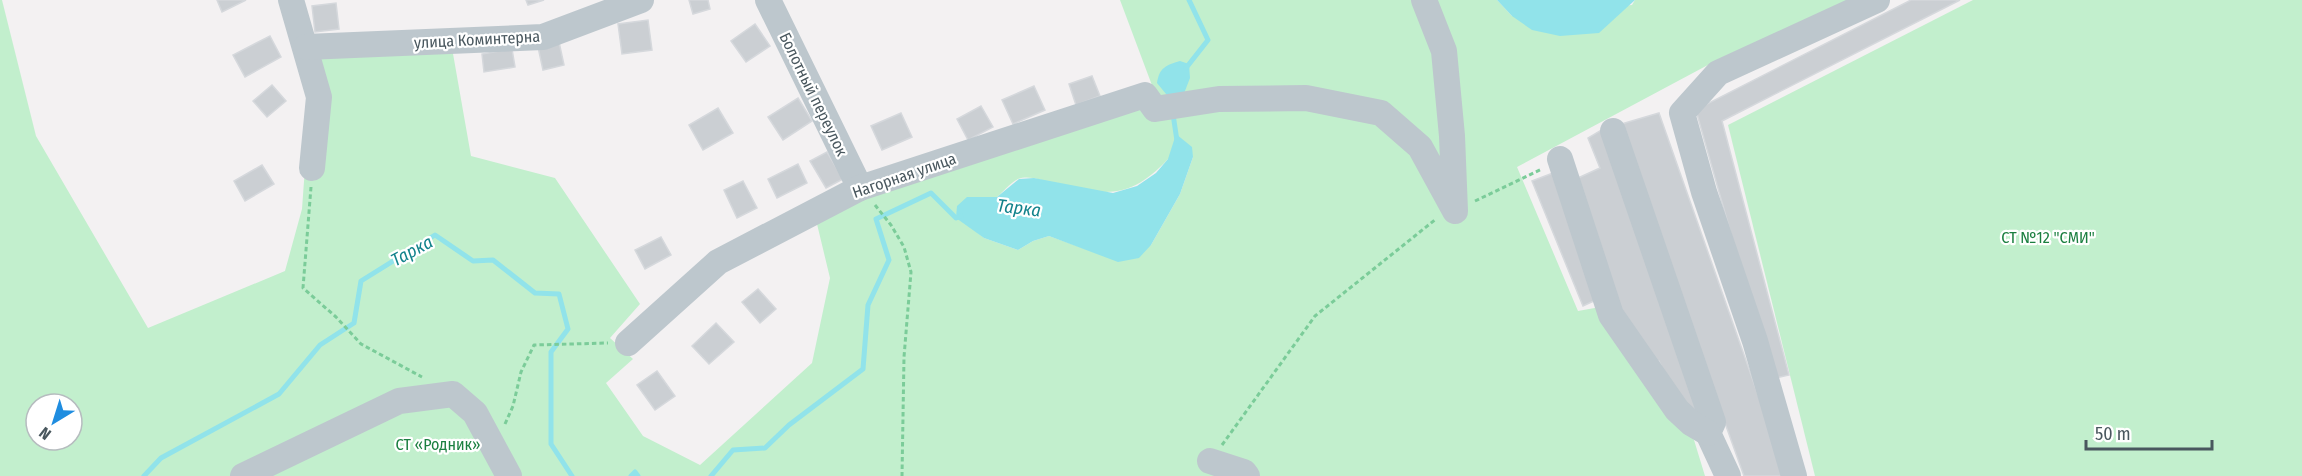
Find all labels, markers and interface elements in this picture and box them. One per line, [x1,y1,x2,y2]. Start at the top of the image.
street label: улица Коминтерна [413,27,541,52]
street label: Болотный переулок [775,29,852,159]
street label: Нагорная улица [850,149,959,202]
water label: Тарка [996,194,1042,222]
park label: СТ №12 "СМИ" [2001,228,2095,247]
water label: Тарка [387,231,437,271]
north arrow [24,392,84,452]
scale bar [2086,413,2212,451]
text: N [35,423,55,444]
text: 50 m [2095,423,2131,445]
park label: СТ «Родник» [395,435,481,454]

